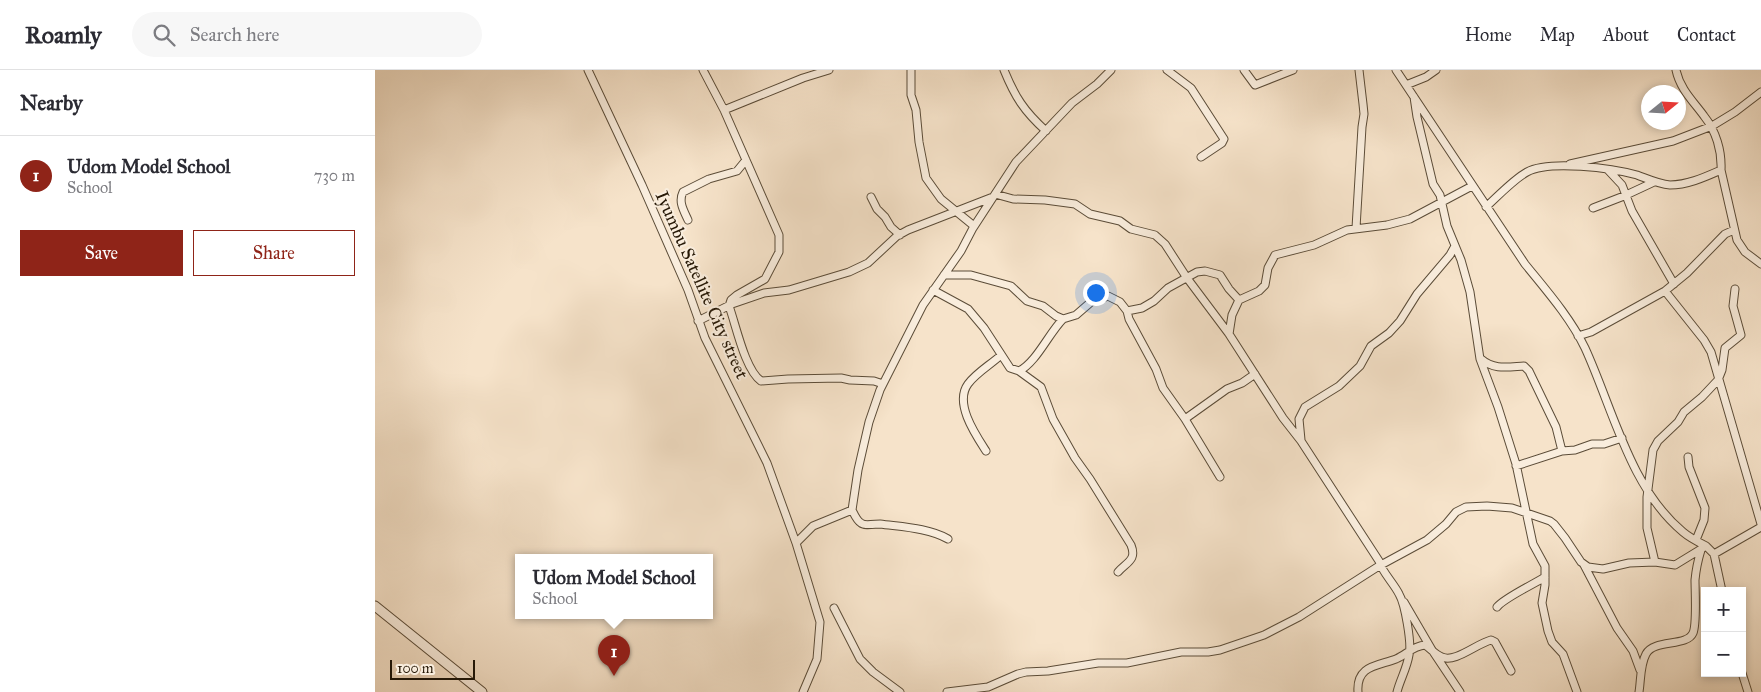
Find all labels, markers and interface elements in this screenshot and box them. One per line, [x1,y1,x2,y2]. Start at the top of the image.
search box [132,12,482,57]
text: Roamly [25,20,102,50]
icon: search [150,21,178,49]
text: Search here [190,23,280,46]
text: Home [1465,24,1512,46]
text: Map [1540,24,1575,46]
text: About [1603,24,1649,46]
text: Contact [1677,24,1736,46]
north arrow [1641,85,1686,130]
text: Nearby [20,90,83,116]
text: Udom Model School [67,155,231,178]
text: 1 [33,166,39,185]
text: 730 m [314,166,355,185]
text: School [67,178,112,197]
street label: Iyumbu Satellite City street [651,188,754,383]
button: Save [20,230,183,276]
button: Share [193,230,355,276]
your location [1083,280,1109,306]
popup [515,554,713,619]
text: Udom Model School [532,566,696,589]
map controls [1701,587,1746,677]
button: + [1701,587,1746,632]
text: School [532,589,578,608]
button: − [1701,632,1746,677]
pin: 1 [598,635,630,676]
scale bar [390,657,475,680]
text: 100 m [397,660,434,677]

